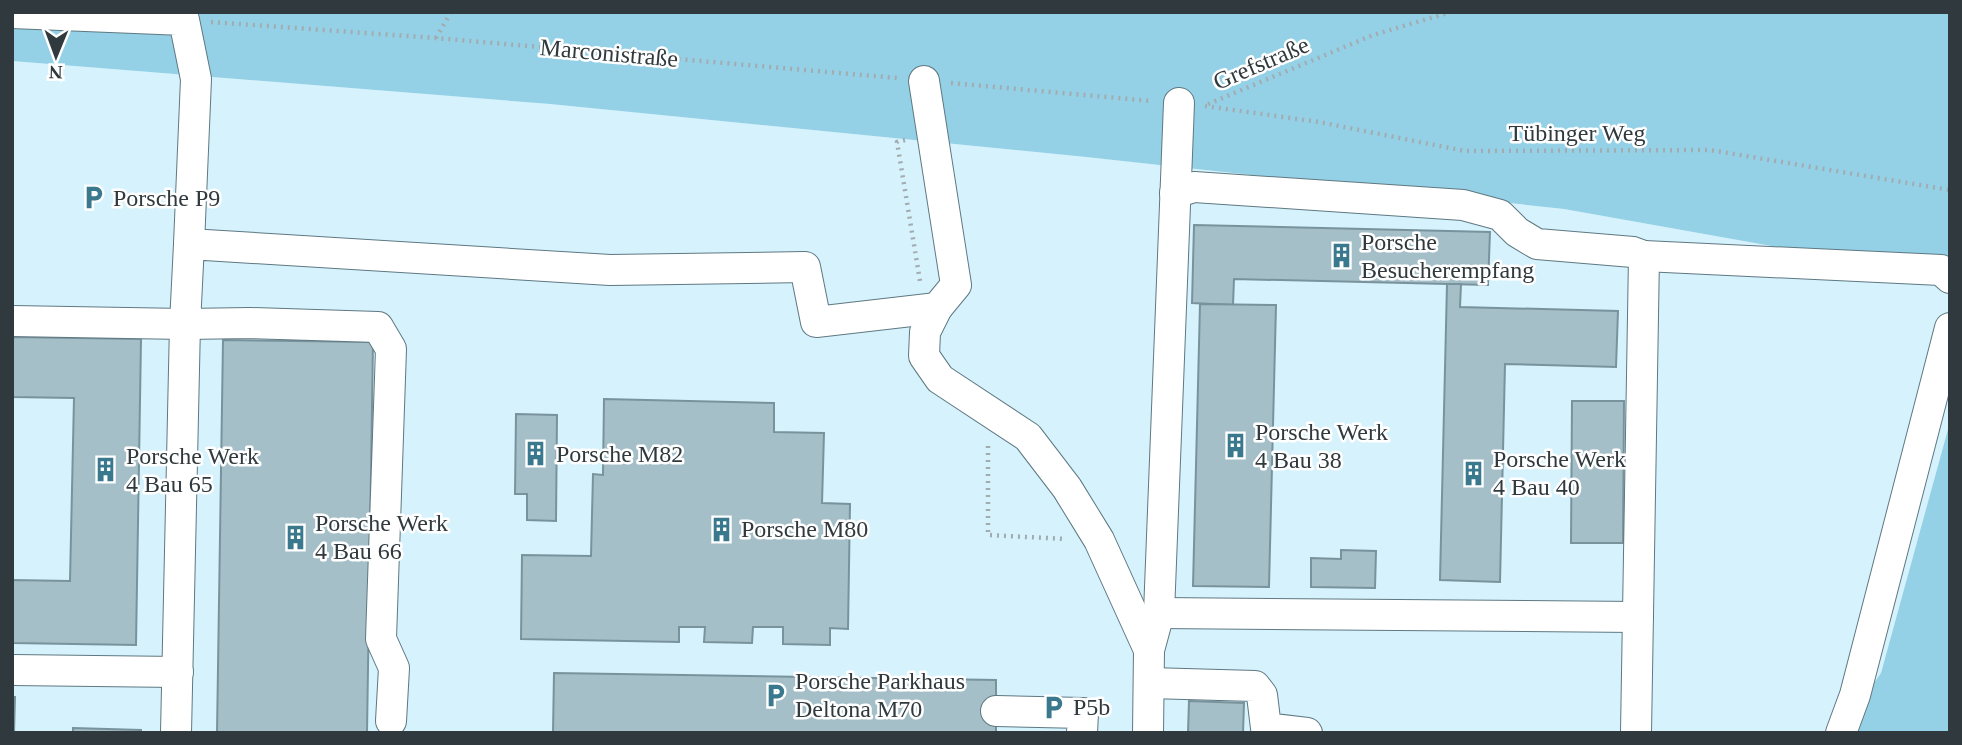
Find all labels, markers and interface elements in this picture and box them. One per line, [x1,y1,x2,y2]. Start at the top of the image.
north arrow [21,21,91,91]
street label: Grefstraße [1209,31,1313,95]
street label: Marconistraße [539,34,679,72]
text: N [48,62,63,83]
street label: Tübinger Weg [1509,120,1645,146]
parking icon: Porsche P9 [79,184,107,212]
place label: Porsche P9 [113,185,220,211]
place label: Porsche Besucherempfang [1361,229,1534,283]
building icon: Porsche Besucherempfang [1327,242,1355,270]
place label: Porsche Werk 4 Bau 38 [1255,419,1388,473]
building icon: Porsche Werk 4 Bau 38 [1221,432,1249,460]
building icon: Porsche M82 [522,440,550,468]
place label: Porsche M82 [556,441,683,467]
place label: Porsche Werk 4 Bau 65 [126,443,259,497]
place label: Porsche Werk 4 Bau 40 [1493,446,1626,500]
building icon: Porsche Werk 4 Bau 65 [92,456,120,484]
building icon: Porsche Werk 4 Bau 40 [1459,459,1487,487]
place label: Porsche Werk 4 Bau 66 [315,510,448,564]
building icon: Porsche M80 [707,515,735,543]
place label: Porsche M80 [741,516,868,542]
building icon: Porsche Werk 4 Bau 66 [281,523,309,551]
place label: Porsche Parkhaus Deltona M70 [795,668,965,722]
parking icon: Porsche Parkhaus Deltona M70 [761,681,789,709]
parking icon: P5b [1039,693,1067,721]
place label: P5b [1073,694,1110,720]

